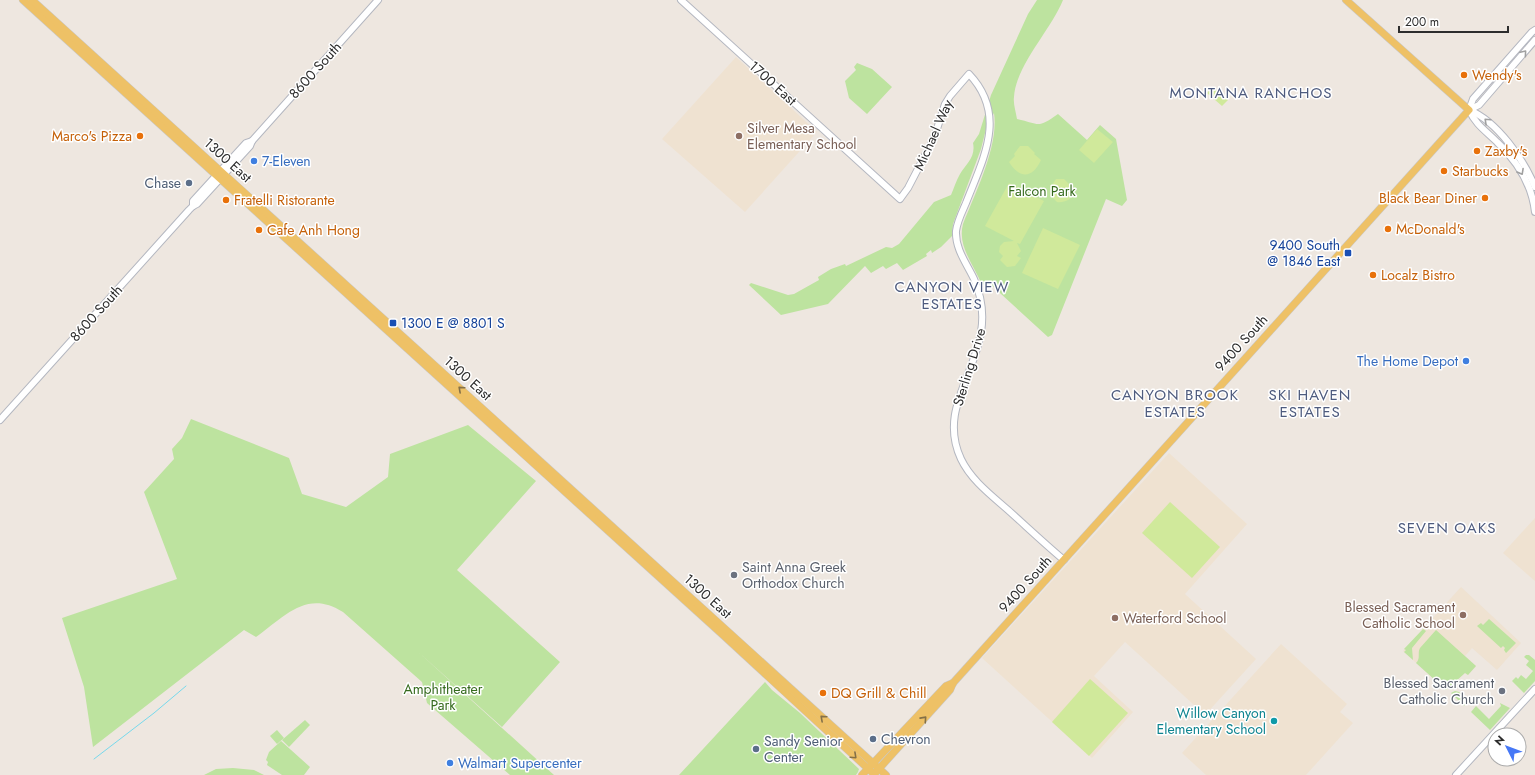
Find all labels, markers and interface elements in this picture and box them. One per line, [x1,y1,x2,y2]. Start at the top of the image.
scale bar [1399,8,1508,34]
text: 200 m [1405,13,1439,31]
street label: 8600 South [284,37,346,103]
one-way arrow [1520,50,1527,57]
street label: 1700 East [745,56,802,110]
place label: Wendy's [1472,65,1522,85]
marker: Wendy's [1459,70,1469,80]
district label: MONTANA RANCHOS [1169,82,1333,104]
street label: Michael Way [908,96,958,174]
place label: Silver Mesa Elementary School [747,118,857,154]
one-way arrow [1484,118,1492,126]
place label: Marco's Pizza [52,126,132,146]
marker: Marco's Pizza [135,131,145,141]
marker: Silver Mesa Elementary School [734,131,744,141]
street label: 1300 East [200,133,257,187]
place label: Zaxby's [1485,141,1528,161]
marker: Zaxby's [1472,146,1482,156]
place label: 7-Eleven [262,151,311,171]
marker: 7-Eleven [249,156,259,166]
place label: Starbucks [1452,161,1509,181]
marker: Starbucks [1439,166,1449,176]
one-way arrow [1516,167,1523,175]
place label: Chase [144,173,181,193]
marker: Chase [184,178,194,188]
park label: Falcon Park [1008,181,1077,201]
place label: Black Bear Diner [1379,188,1477,208]
place label: Fratelli Ristorante [234,190,335,210]
marker: Black Bear Diner [1480,193,1490,203]
marker: Fratelli Ristorante [221,195,231,205]
place label: McDonald's [1396,219,1465,239]
place label: Cafe Anh Hong [267,220,360,240]
marker: McDonald's [1383,224,1393,234]
marker: Cafe Anh Hong [254,225,264,235]
place label: 9400 South @ 1846 East [1267,235,1341,271]
marker: 9400 South @ 1846 East [1343,248,1353,258]
place label: Localz Bistro [1381,265,1455,285]
marker: Localz Bistro [1368,270,1378,280]
district label: CANYON VIEW ESTATES [895,276,1009,315]
street label: 8600 South [65,280,127,346]
street label: 9400 South [1210,310,1272,376]
place label: 1300 E @ 8801 S [401,313,505,333]
marker: 1300 E @ 8801 S [388,318,398,328]
street label: Sterling Drive [948,326,990,408]
street label: 1300 East [440,351,497,405]
place label: The Home Depot [1357,351,1459,371]
marker: The Home Depot [1461,356,1471,366]
district label: CANYON BROOK ESTATES [1111,384,1239,423]
district label: SKI HAVEN ESTATES [1269,384,1351,423]
one-way arrow [458,386,466,394]
district label: SEVEN OAKS [1398,517,1496,539]
street label: 9400 South [994,551,1056,617]
place label: Saint Anna Greek Orthodox Church [742,557,847,593]
street label: 1300 East [680,569,737,623]
marker: Saint Anna Greek Orthodox Church [729,570,739,580]
place label: Blessed Sacrament Catholic School [1345,597,1456,633]
place label: Waterford School [1123,608,1226,628]
marker: Blessed Sacrament Catholic School [1458,610,1468,620]
marker: Waterford School [1110,613,1120,623]
place label: Blessed Sacrament Catholic Church [1384,673,1495,709]
park label: Amphitheater Park [403,679,483,715]
place label: DQ Grill & Chill [831,683,926,703]
marker: Blessed Sacrament Catholic Church [1497,686,1507,696]
marker: DQ Grill & Chill [818,688,828,698]
place label: Willow Canyon Elementary School [1156,703,1266,739]
one-way arrow [821,716,828,723]
one-way arrow [919,716,927,724]
marker: Willow Canyon Elementary School [1269,716,1279,726]
north arrow [1487,727,1527,767]
place label: Chevron [881,729,931,749]
place label: Sandy Senior Center [764,731,843,767]
text: N [1491,732,1508,749]
marker: Chevron [868,734,878,744]
marker: Sandy Senior Center [751,744,761,754]
one-way arrow [850,752,857,759]
place label: Walmart Supercenter [458,753,582,773]
marker: Walmart Supercenter [445,758,455,768]

